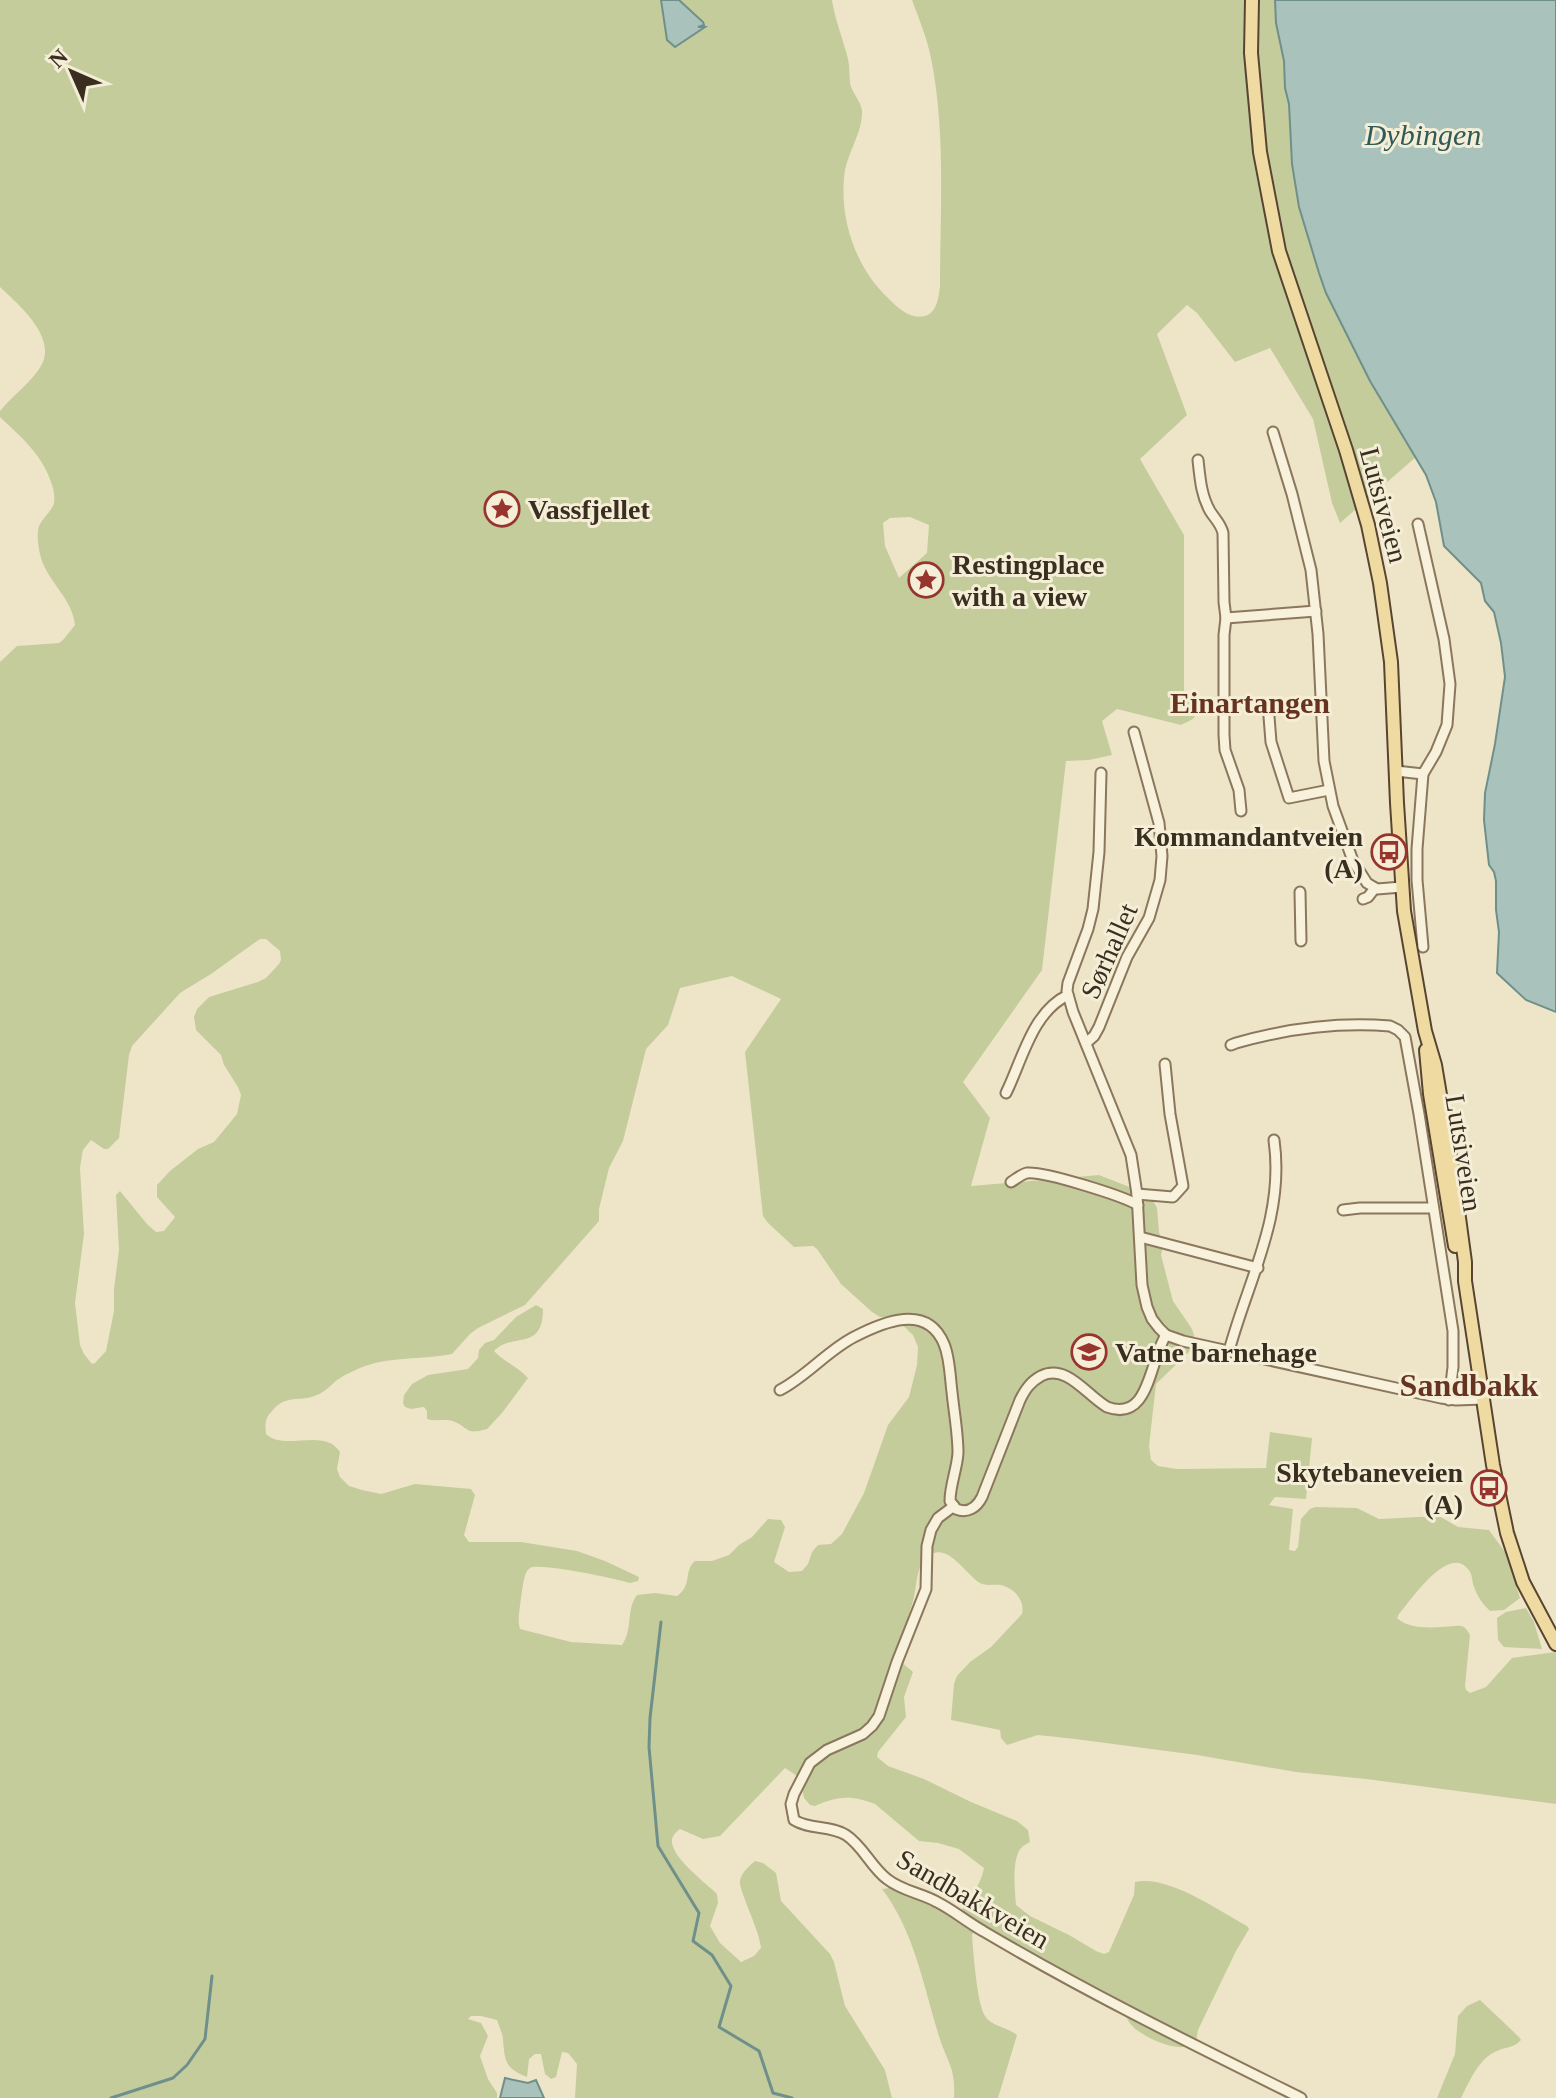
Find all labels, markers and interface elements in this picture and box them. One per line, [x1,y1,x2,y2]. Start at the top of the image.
north arrow [32,32,112,112]
text: N [44,44,73,73]
water label: Dybingen [1364,118,1481,151]
street label: Lutsiveien [1354,444,1414,566]
place icon: Vassfjellet [483,490,521,528]
place label: Vassfjellet [528,494,651,525]
place label: Restingplace with a view [952,549,1104,612]
place icon: Restingplace with a view [907,561,945,599]
district label: Einartangen [1170,686,1330,719]
place label: Kommandantveien (A) [1134,821,1363,884]
bus stop icon: Kommandantveien (A) [1370,833,1408,871]
street label: Sørhallet [1074,898,1144,1003]
street label: Lutsiveien [1439,1092,1489,1214]
school or university icon: Vatne barnehage [1070,1333,1108,1371]
place label: Vatne barnehage [1115,1337,1317,1368]
district label: Sandbakk [1400,1367,1539,1403]
place label: Skytebaneveien (A) [1276,1457,1463,1520]
bus stop icon: Skytebaneveien (A) [1470,1469,1508,1507]
street label: Sandbakkveien [891,1843,1055,1955]

